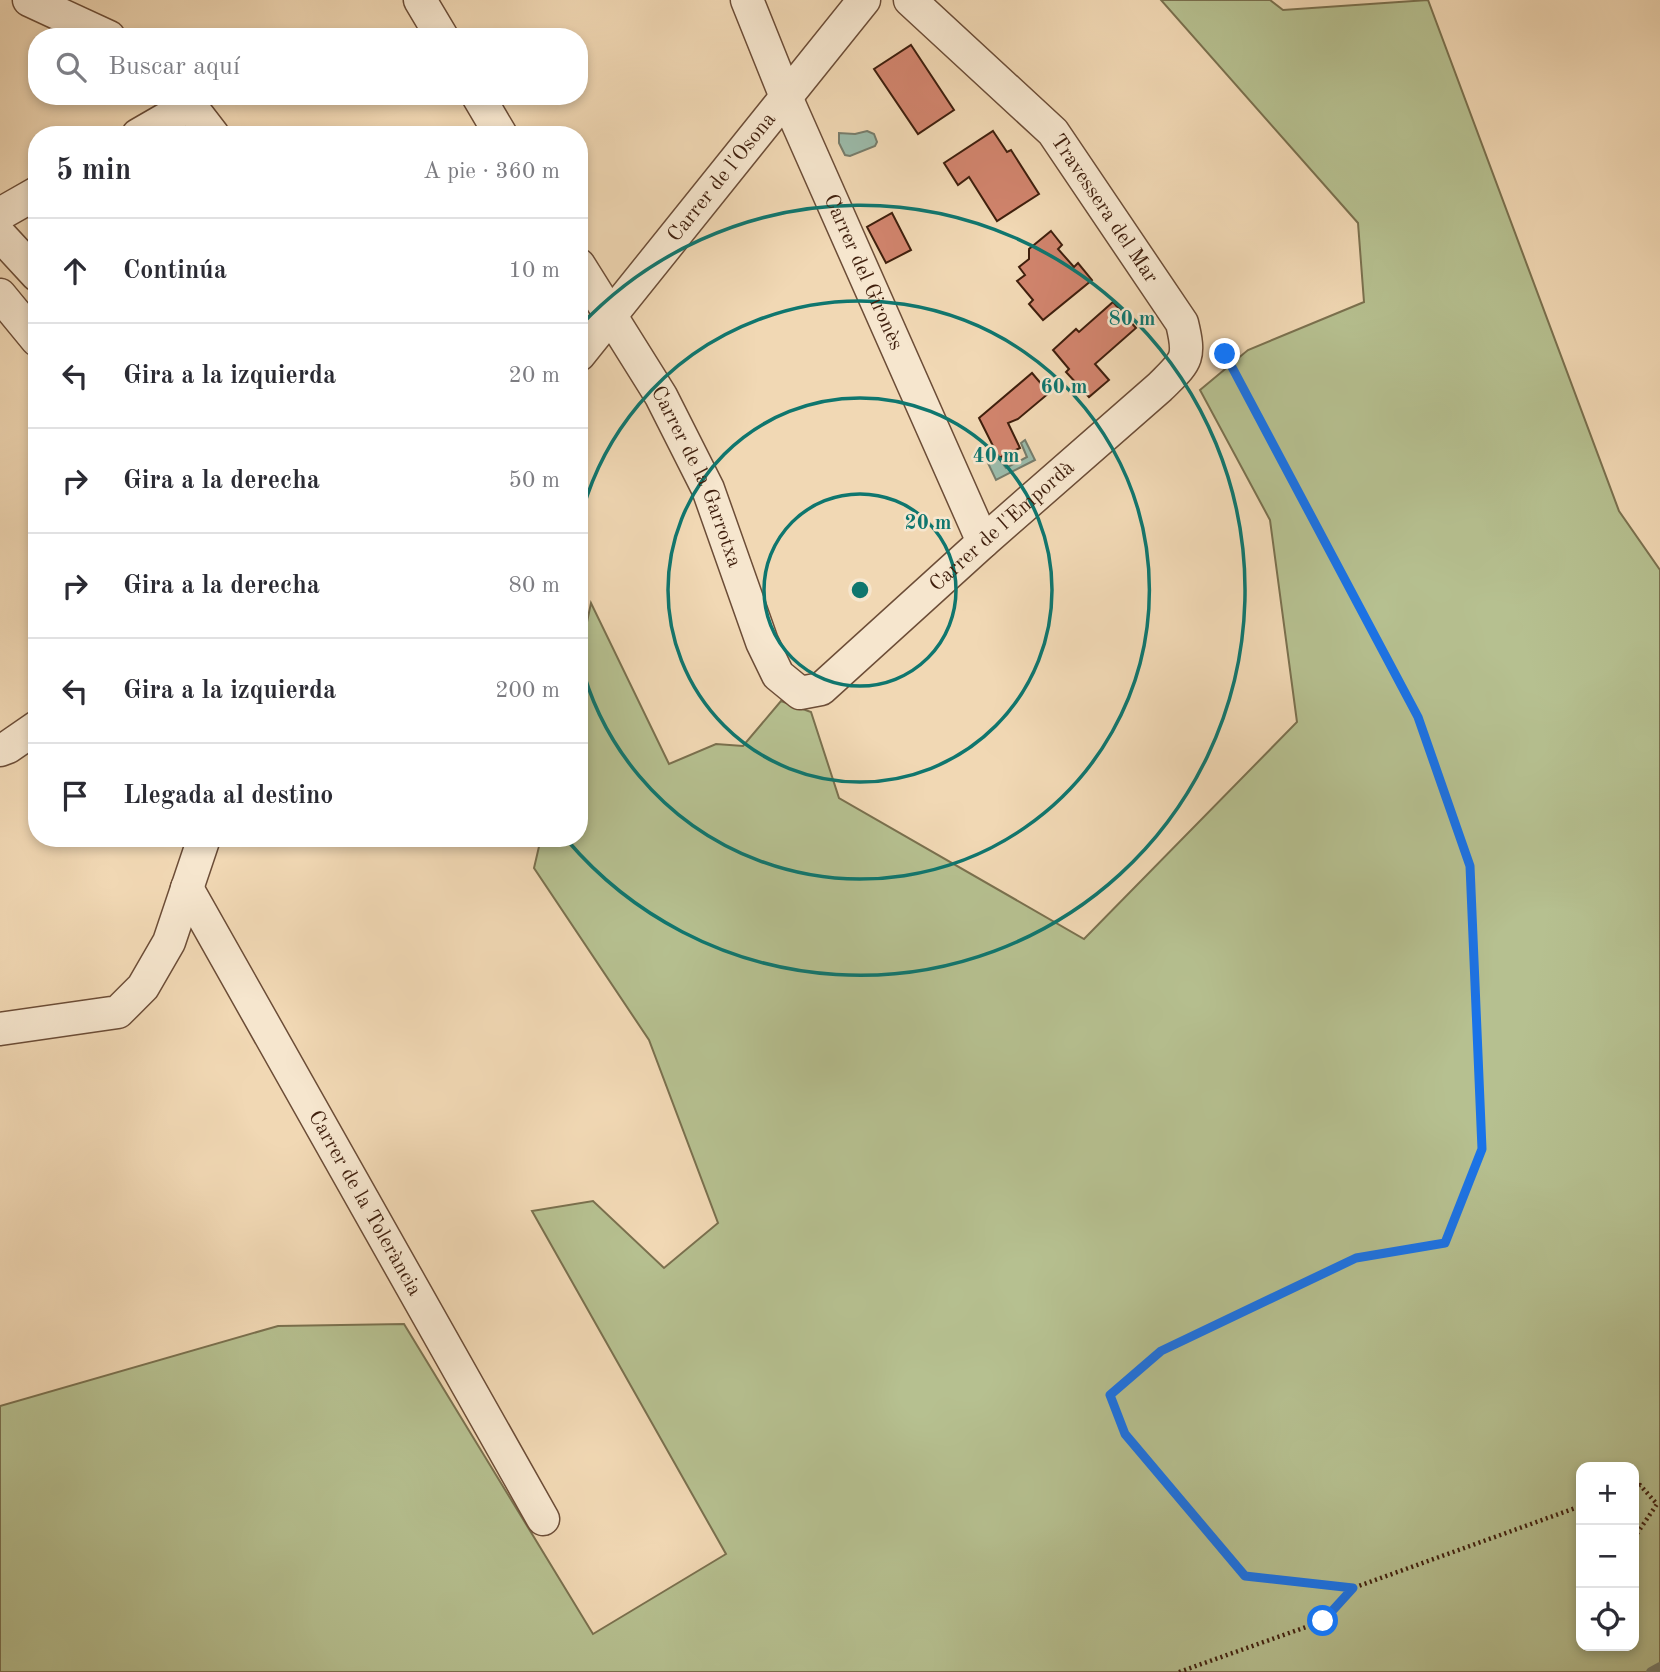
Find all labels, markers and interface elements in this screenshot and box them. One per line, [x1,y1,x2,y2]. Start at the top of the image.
search box [28,28,588,105]
icon: search [52,48,90,86]
text: Buscar aquí [108,54,240,80]
street label: Carrer de l'Osona [664,109,780,246]
street label: Travessera del Mar [1046,131,1162,288]
text: 5 min [56,156,131,186]
text: A pie · 360 m [423,160,560,183]
street label: Carrer del Gironès [820,191,907,353]
icon: ahead [56,252,94,290]
text: Continúa [123,258,227,284]
text: 10 m [509,259,560,282]
text: 80 m [1108,309,1156,330]
route end [1209,338,1240,369]
icon: left [56,357,94,395]
text: Gira a la izquierda [123,363,336,389]
text: 20 m [509,364,560,387]
text: 60 m [1040,377,1088,398]
street label: Carrer de la Garrotxa [647,382,745,570]
text: 40 m [972,446,1020,467]
street label: Carrer de l'Empordà [926,457,1078,595]
icon: right [56,462,94,500]
text: Gira a la derecha [123,468,320,494]
text: 50 m [509,469,560,492]
text: 20 m [904,513,952,534]
icon: right [56,567,94,605]
text: Gira a la derecha [123,573,320,599]
text: 80 m [509,574,560,597]
centre of rings [848,578,872,602]
icon: left [56,672,94,710]
text: Gira a la izquierda [123,678,336,704]
text: 200 m [495,679,560,702]
icon: arrive [56,777,94,815]
text: Llegada al destino [123,783,333,809]
street label: Carrer de la Tolerància [304,1107,425,1300]
map controls [1576,1462,1639,1651]
button: + [1576,1462,1639,1525]
button: − [1576,1525,1639,1588]
button: locate [1576,1588,1639,1651]
route start [1307,1605,1338,1636]

